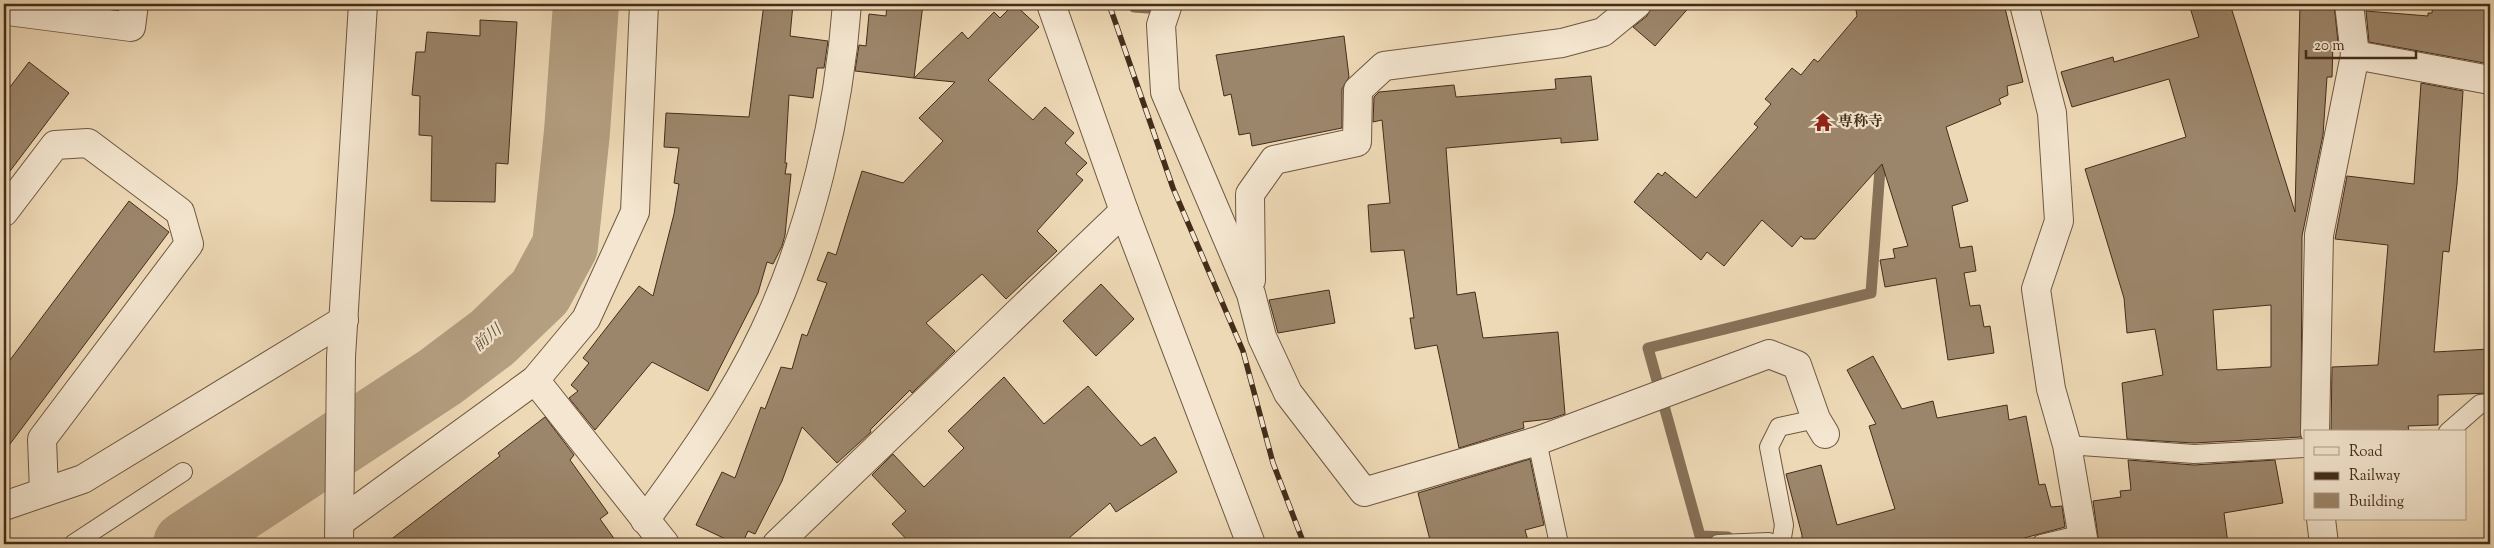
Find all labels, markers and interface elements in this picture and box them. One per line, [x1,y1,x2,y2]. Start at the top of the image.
scale bar [2306,28,2416,60]
text: 20 m [2314,36,2345,57]
temple icon: 専称寺 [1812,111,1834,133]
place label: 専称寺 [1838,112,1883,133]
water label: 前川 [468,319,509,358]
legend [2304,430,2466,520]
text: Road [2349,442,2383,463]
text: Railway [2349,466,2401,487]
text: Building [2349,492,2404,513]

